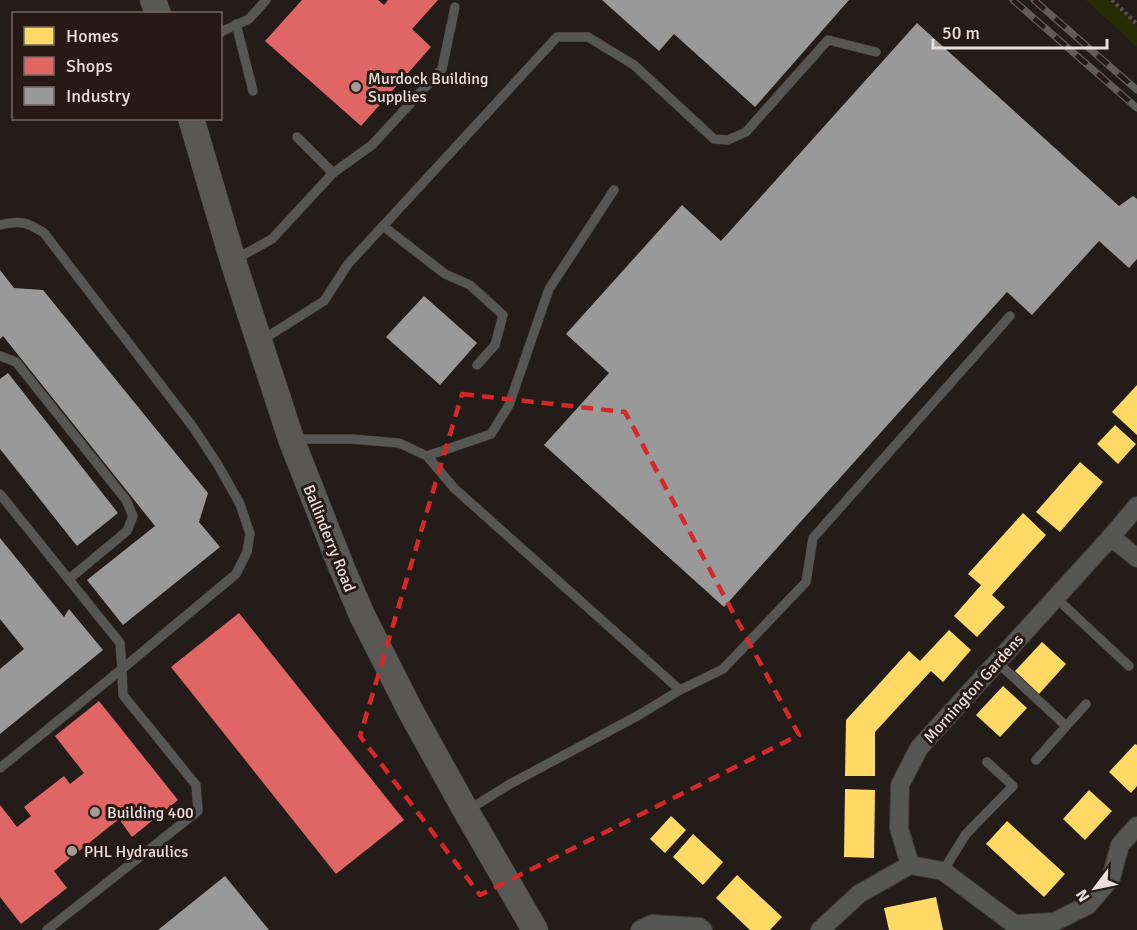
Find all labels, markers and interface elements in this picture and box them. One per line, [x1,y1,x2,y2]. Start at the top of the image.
legend [12,12,222,120]
scale bar [933,12,1107,50]
text: 50 m [942,22,980,44]
text: Homes [66,25,119,47]
text: Shops [66,55,113,77]
place label: Murdock Building Supplies [368,69,489,107]
marker: Murdock Building Supplies [349,80,363,94]
text: Industry [66,85,131,107]
street label: Ballinderry Road [298,482,360,595]
street label: Mornington Gardens [920,630,1028,747]
place label: Building 400 [107,803,194,823]
marker: Building 400 [88,805,102,819]
place label: PHL Hydraulics [84,842,188,862]
marker: PHL Hydraulics [65,844,79,858]
north arrow [1065,858,1125,918]
text: N [1072,885,1095,905]

